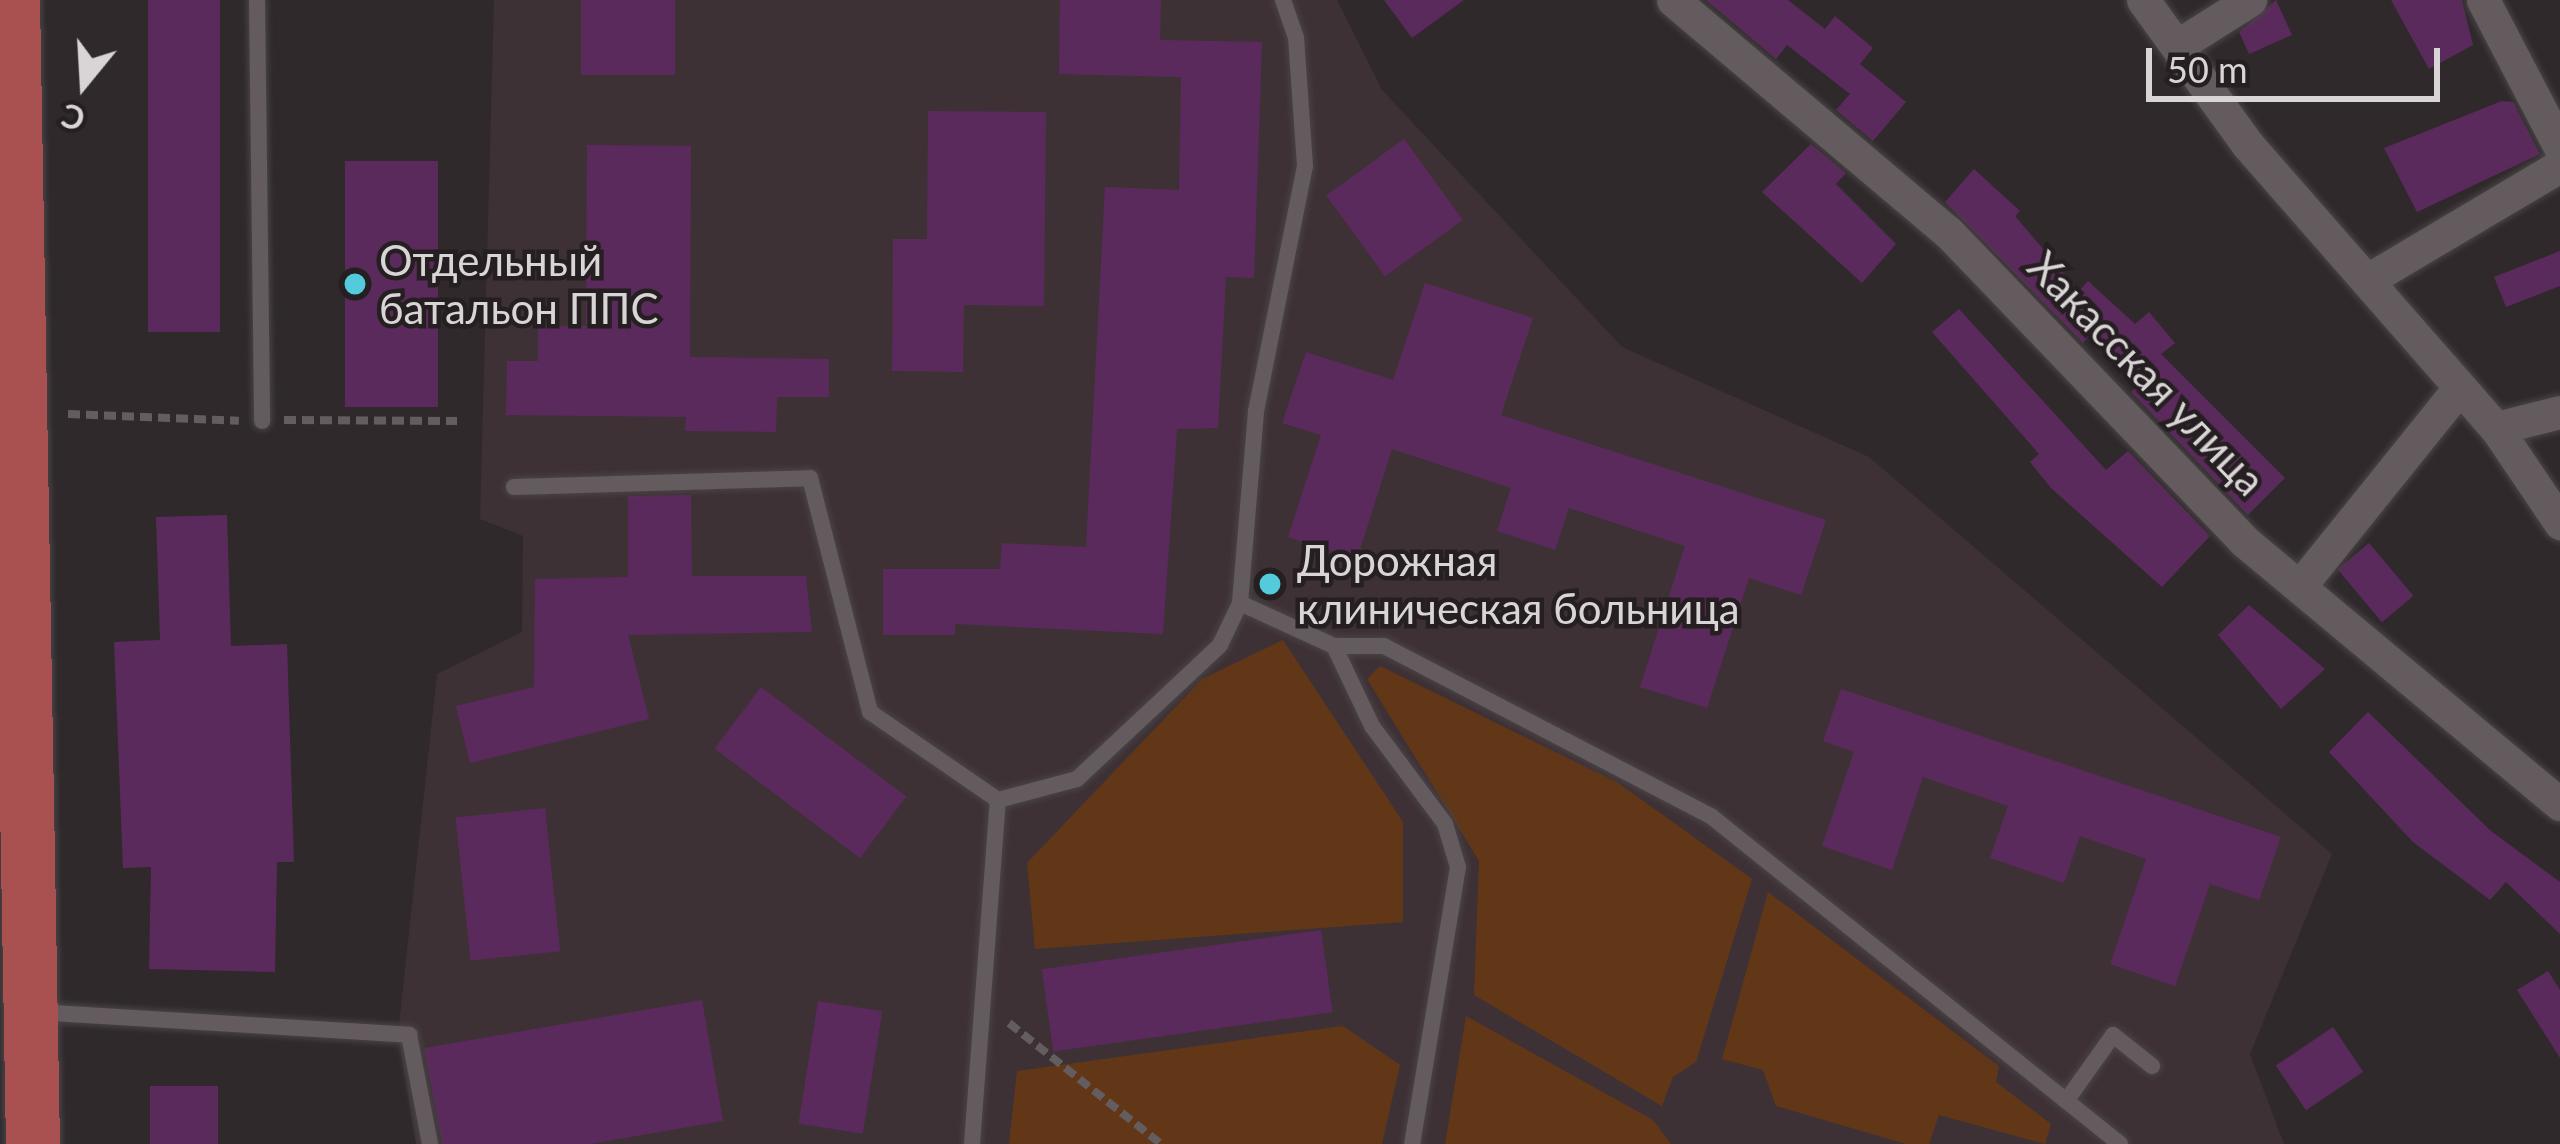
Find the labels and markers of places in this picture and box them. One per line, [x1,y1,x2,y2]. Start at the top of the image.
place label: Отдельный батальон ППС [379,235,659,334]
marker: Отдельный батальон ППС [342,271,368,297]
place label: Дорожная клиническая больница [1297,535,1740,634]
marker: Дорожная клиническая больница [1254,568,1286,600]

